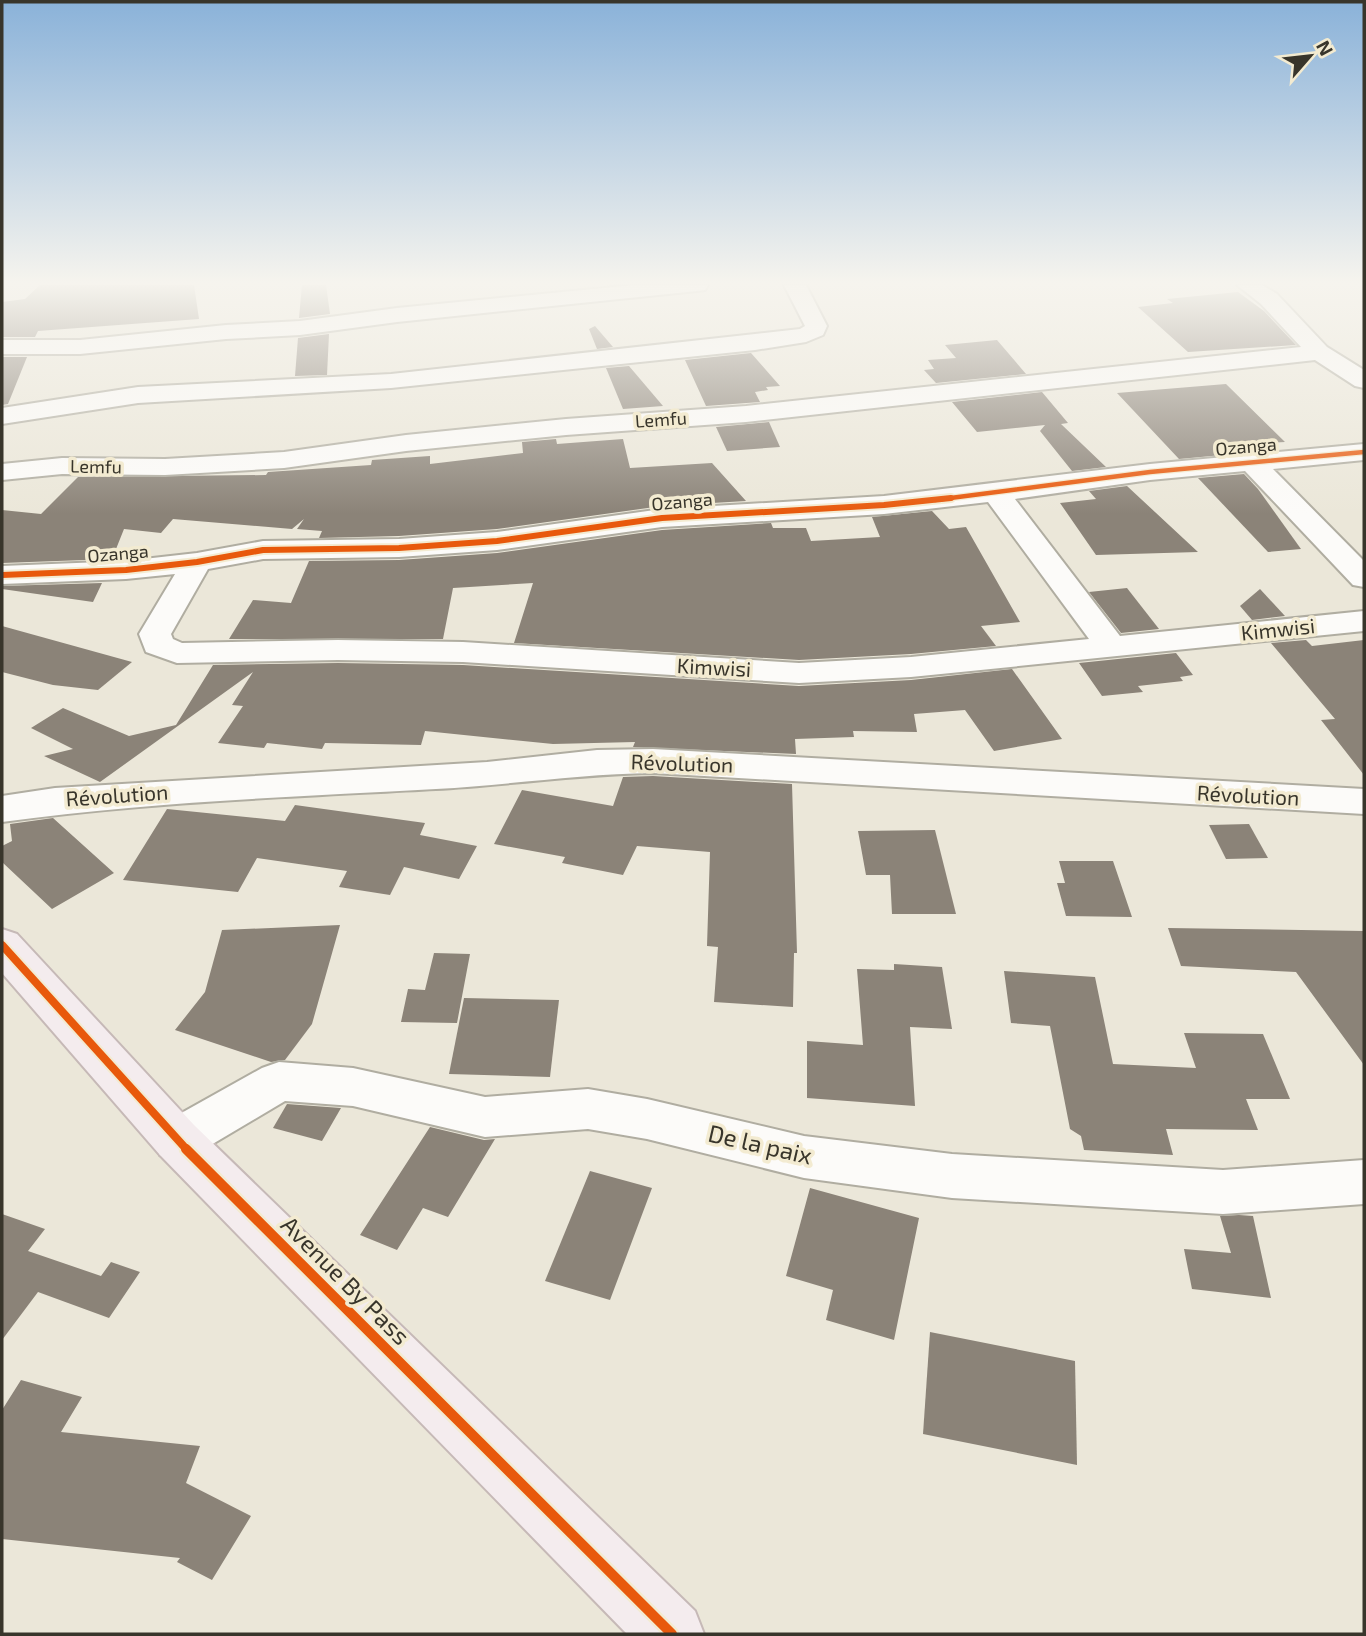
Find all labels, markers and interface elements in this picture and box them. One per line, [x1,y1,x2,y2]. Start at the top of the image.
north arrow [1275,21,1345,91]
text: N [1312,36,1339,59]
street label: Lemfu [634,406,688,432]
street label: Ozanga [1214,432,1277,460]
street label: Lemfu [70,455,122,477]
street label: Ozanga [650,487,713,515]
street label: Ozanga [86,539,149,567]
street label: Kimwisi [1240,612,1316,645]
street label: Kimwisi [676,652,752,681]
street label: Révolution [630,748,734,777]
street label: Révolution [65,778,169,811]
street label: Révolution [1196,779,1300,810]
street label: De la paix [706,1118,815,1170]
street label: Avenue By Pass [276,1210,416,1350]

